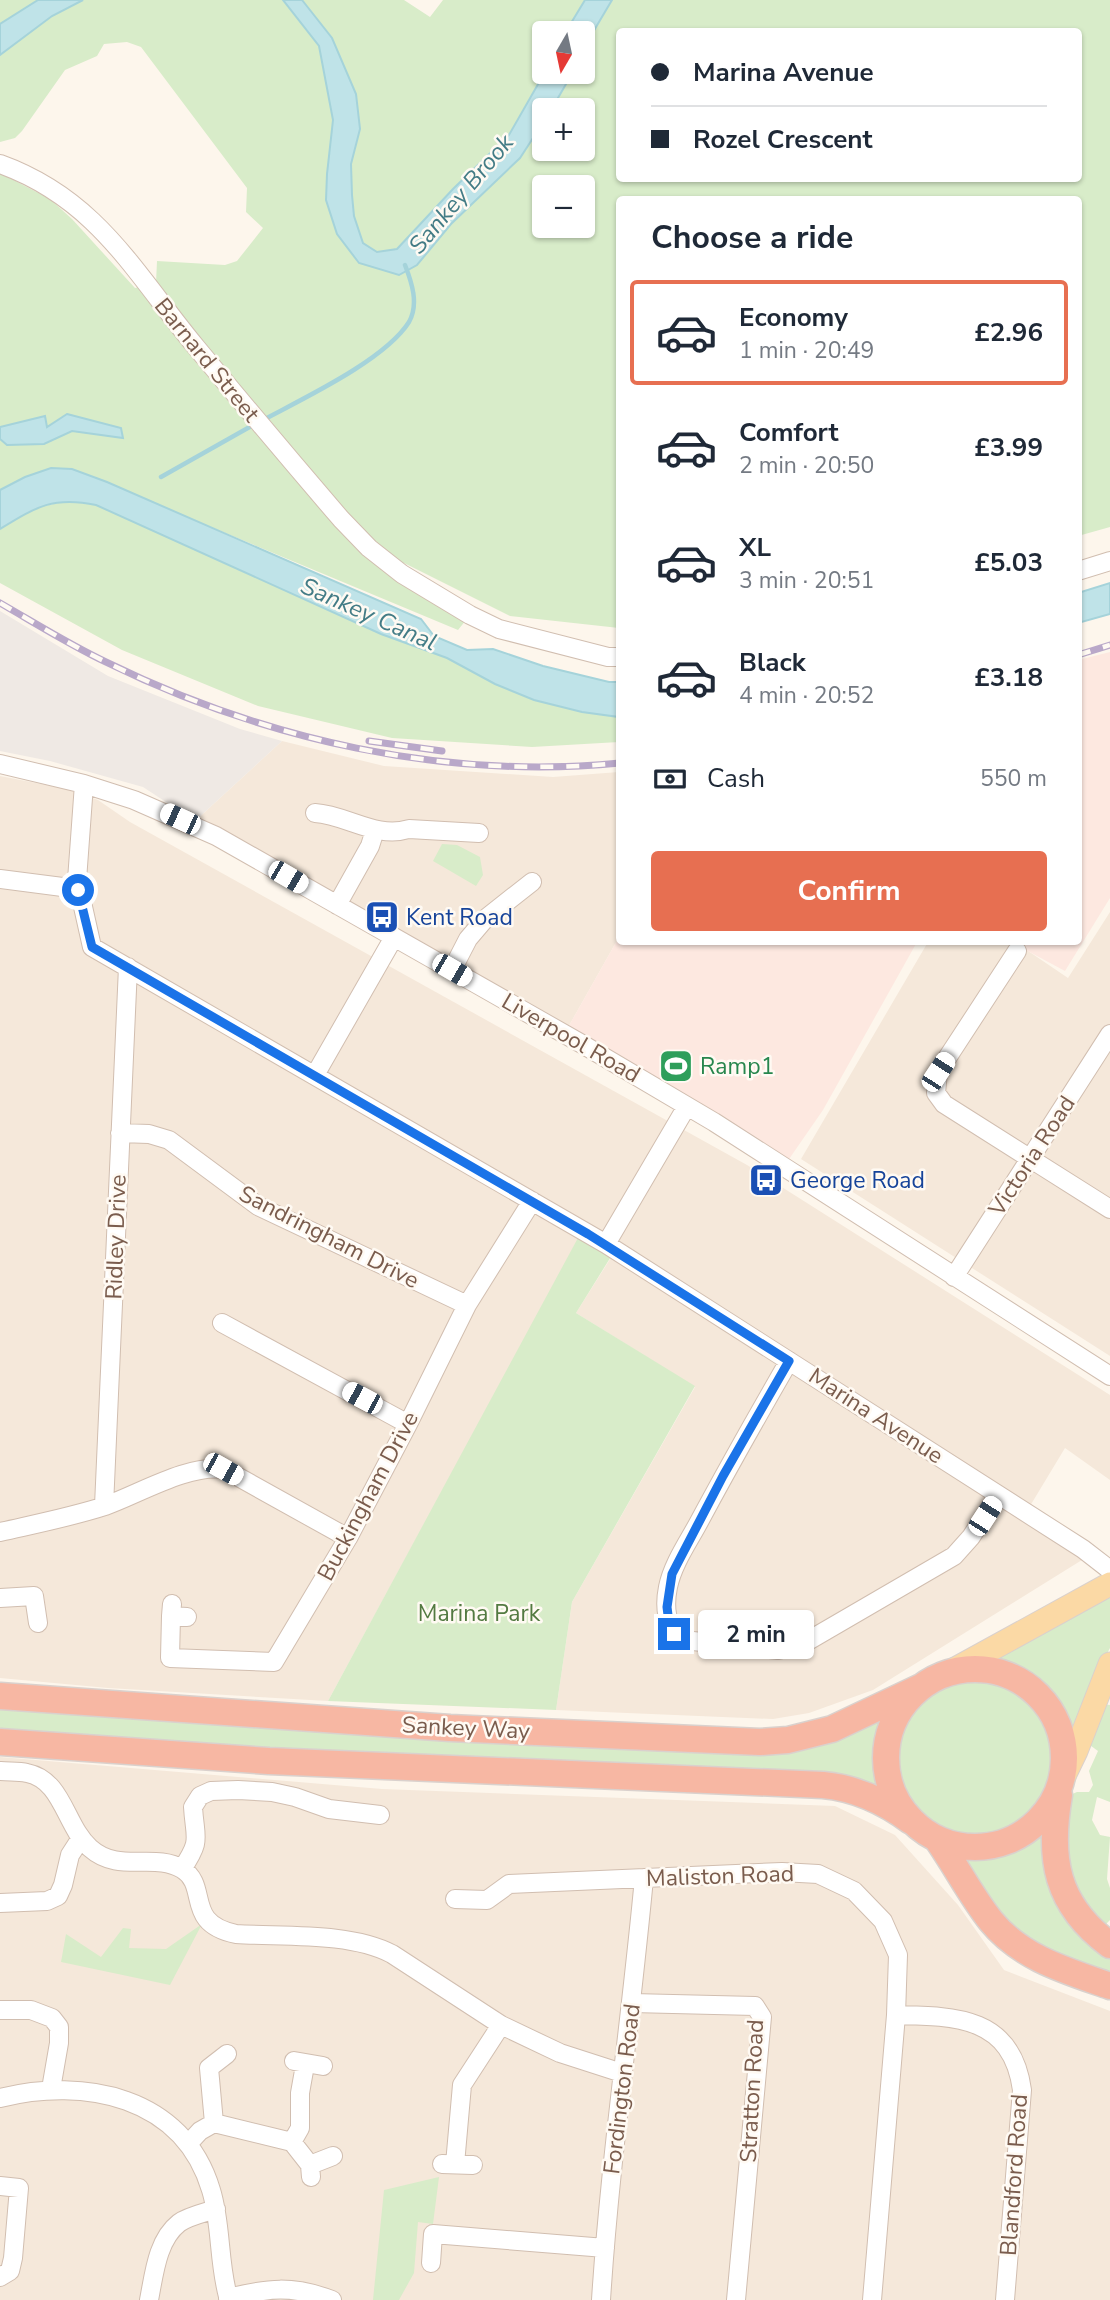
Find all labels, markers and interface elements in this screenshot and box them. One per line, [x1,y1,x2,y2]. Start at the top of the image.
north arrow [532,21,595,84]
map controls [532,21,595,238]
text: Marina Avenue [693,55,874,90]
button: + [532,98,595,161]
text: Rozel Crescent [693,122,872,157]
water label: Sankey Brook [401,127,521,261]
button: − [532,175,595,238]
text: Choose a ride [651,216,853,259]
street label: Barnard Street [147,291,267,429]
text: Economy [739,300,848,335]
icon: car [655,301,718,364]
text: £2.96 [974,315,1043,350]
text: 1 min · 20:49 [739,335,874,366]
text: Comfort [739,415,839,450]
icon: car [655,416,718,479]
text: £3.99 [974,430,1043,465]
text: 2 min · 20:50 [739,450,874,481]
text: XL [739,530,771,565]
icon: car [655,531,718,594]
text: £5.03 [974,545,1043,580]
text: 3 min · 20:51 [739,565,874,596]
water label: Sankey Canal [296,570,442,658]
text: Black [739,645,806,680]
icon: car [655,646,718,709]
text: £3.18 [974,660,1043,695]
text: 4 min · 20:52 [739,680,874,711]
icon: cash [651,760,689,798]
text: Cash [707,761,765,796]
text: 550 m [980,763,1047,794]
car [157,801,204,837]
button: Confirm [651,851,1047,931]
car [265,857,312,897]
route start [62,874,94,906]
bus stop icon: Kent Road [363,898,401,936]
place label: Kent Road [406,902,513,933]
car [429,950,476,990]
street label: Liverpool Road [496,986,646,1090]
sports icon: Ramp1 [657,1047,695,1085]
car [918,1049,959,1095]
place label: Ramp1 [700,1051,774,1082]
street label: Victoria Road [981,1090,1083,1223]
bus stop icon: George Road [747,1161,785,1199]
place label: George Road [790,1165,925,1196]
street label: Ridley Drive [98,1174,134,1300]
street label: Sandringham Drive [234,1178,424,1296]
street label: Marina Avenue [803,1361,949,1471]
car [339,1379,386,1417]
street label: Buckingham Drive [310,1406,426,1586]
car [200,1450,247,1488]
car [965,1493,1006,1539]
park label: Marina Park [418,1598,541,1629]
callout: 2 min [698,1610,814,1658]
route end [658,1618,690,1650]
text: 2 min [726,1619,786,1650]
street label: Sankey Way [401,1709,531,1747]
street label: Maliston Road [645,1858,795,1894]
street label: Fordington Road [596,2002,648,2176]
street label: Stratton Road [733,2019,771,2163]
street label: Blandford Road [993,2093,1035,2257]

